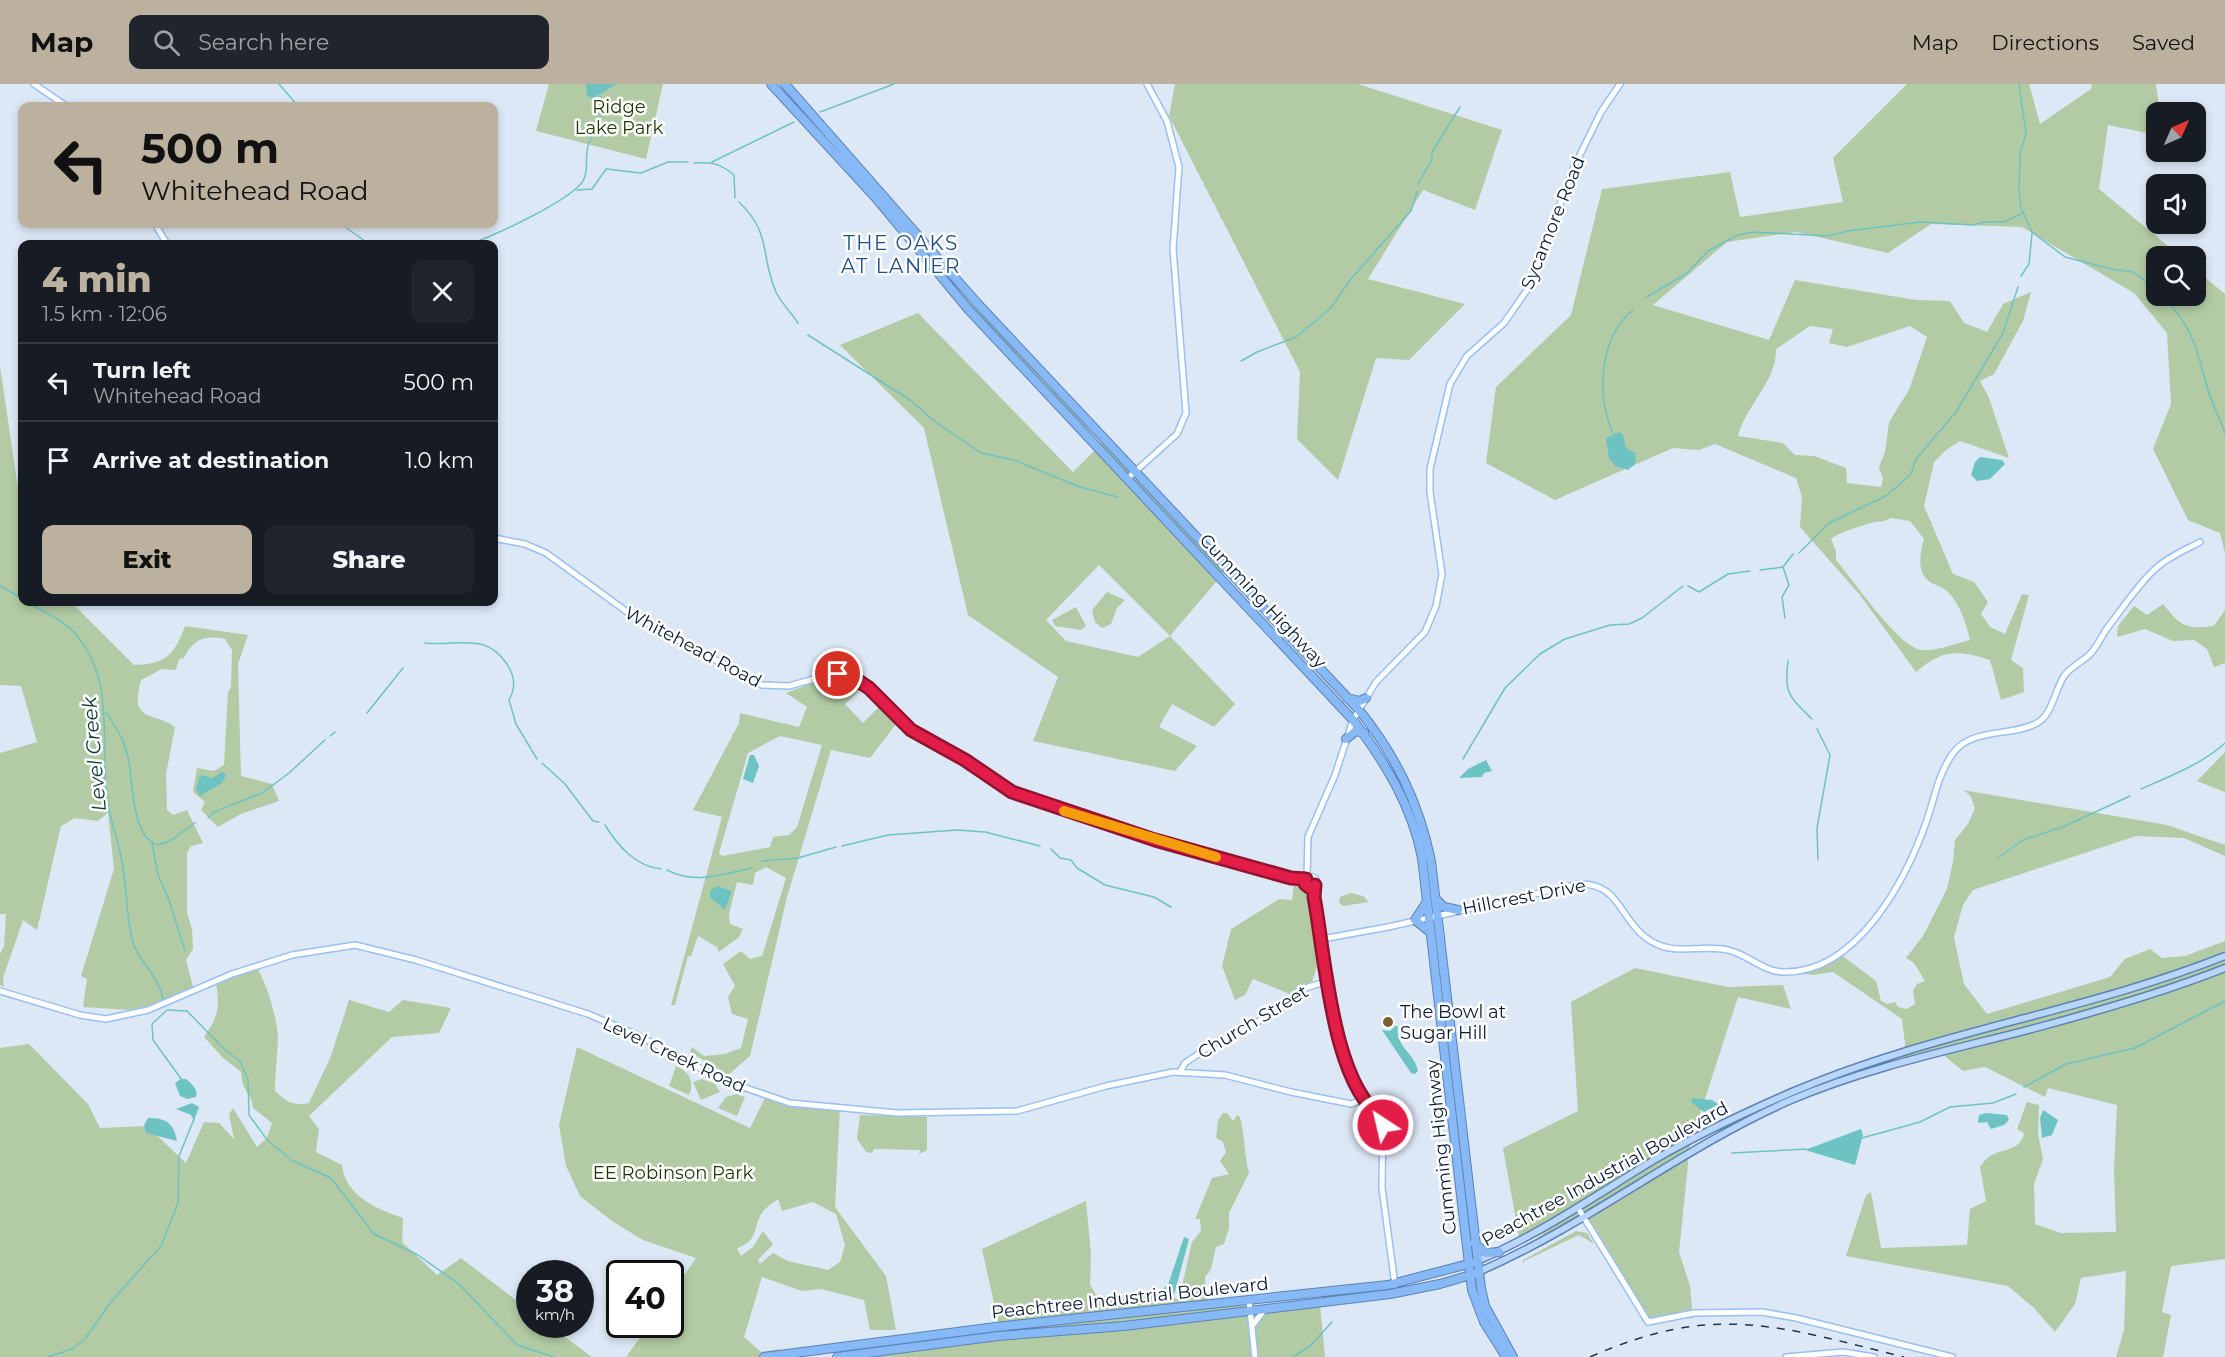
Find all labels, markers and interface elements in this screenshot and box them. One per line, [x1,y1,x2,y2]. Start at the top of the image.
search box [129,15,549,69]
text: Map [30,25,93,59]
icon: search [150,26,183,59]
text: Search here [198,29,329,56]
text: Map [1912,30,1958,55]
text: Directions [1991,30,2099,55]
text: Saved [2132,30,2195,55]
park label: Ridge Lake Park [575,96,663,139]
north arrow [2146,102,2206,162]
map controls [2146,102,2206,306]
text: 500 m [141,122,279,174]
icon: left [42,126,120,204]
street label: Sycamore Road [1516,153,1590,293]
text: Whitehead Road [141,174,369,207]
button: sound [2146,174,2206,234]
district label: THE OAKS AT LANIER [841,231,961,278]
button: search [2146,246,2206,306]
text: 4 min [42,257,152,301]
button: close [411,260,474,323]
text: 1.5 km · 12:06 [42,302,167,326]
text: Turn left [93,357,191,384]
icon: left [42,366,75,399]
text: 500 m [403,369,474,396]
text: Whitehead Road [93,384,262,408]
icon: arrive [42,444,75,477]
text: Arrive at destination [93,447,329,474]
text: 1.0 km [405,447,474,474]
button: Exit [42,525,252,594]
button: Share [264,525,474,594]
street label: Cumming Highway [1195,529,1331,673]
street label: Whitehead Road [621,602,765,692]
pin [812,648,863,699]
icon: arrive [821,657,854,690]
water label: Level Creek [77,695,111,812]
street label: Hillcrest Drive [1460,874,1588,920]
street label: Church Street [1194,980,1312,1064]
place label: The Bowl at Sugar Hill [1400,1001,1506,1044]
street label: Level Creek Road [599,1012,749,1098]
marker: The Bowl at Sugar Hill [1381,1015,1395,1029]
street label: Cumming Highway [1421,1058,1461,1236]
position arrow [1351,1093,1415,1157]
street label: Peachtree Industrial Boulevard [1478,1097,1732,1251]
park label: EE Robinson Park [593,1162,753,1184]
speed limit sign: 40 [606,1260,684,1338]
street label: Peachtree Industrial Boulevard [990,1272,1270,1324]
text: 38 [536,1273,574,1310]
text: km/h [535,1305,575,1324]

